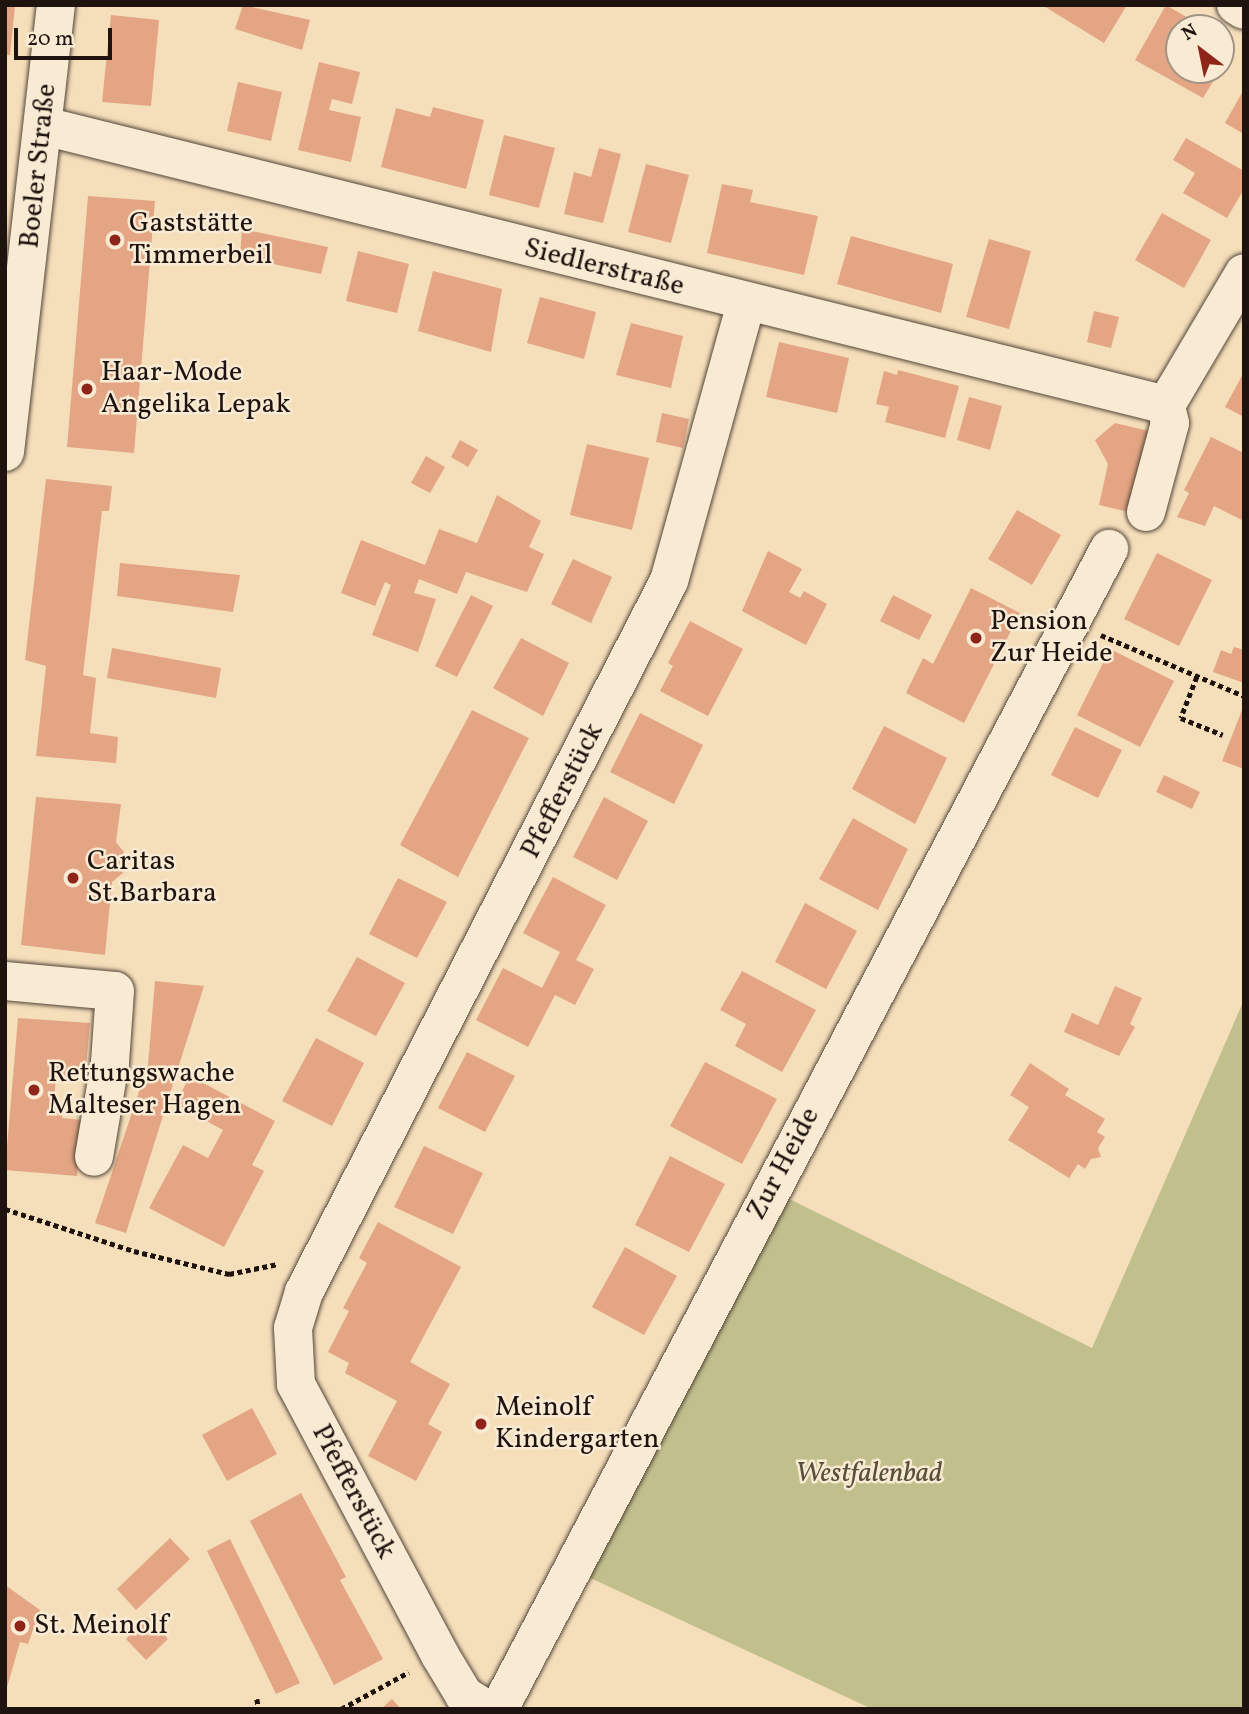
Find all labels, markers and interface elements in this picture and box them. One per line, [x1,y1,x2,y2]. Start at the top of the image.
scale bar [18,14,116,58]
north arrow [1165,14,1235,84]
text: N [1177,18,1203,48]
text: 20 m [27,25,73,54]
street label: Boeler Straße [14,82,64,250]
place label: Gaststätte Timmerbeil [129,207,272,273]
marker: Gaststätte Timmerbeil [107,232,123,248]
street label: Siedlerstraße [520,232,688,304]
place label: Haar-Mode Angelika Lepak [101,356,291,422]
marker: Haar-Mode Angelika Lepak [79,381,95,397]
place label: Pension Zur Heide [990,605,1113,671]
marker: Pension Zur Heide [968,630,984,646]
street label: Pfefferstück [515,718,611,864]
place label: Caritas St.Barbara [87,845,217,911]
marker: Caritas St.Barbara [65,870,81,886]
place label: Rettungswache Malteser Hagen [48,1057,241,1123]
marker: Rettungswache Malteser Hagen [26,1082,42,1098]
street label: Zur Heide [740,1102,828,1226]
place label: Meinolf Kindergarten [495,1391,659,1457]
marker: Meinolf Kindergarten [473,1416,489,1432]
street label: Pfefferstück [304,1419,402,1565]
park label: Westfalenbad [796,1457,942,1491]
place label: St. Meinolf [34,1609,168,1643]
marker: St. Meinolf [12,1618,28,1634]

